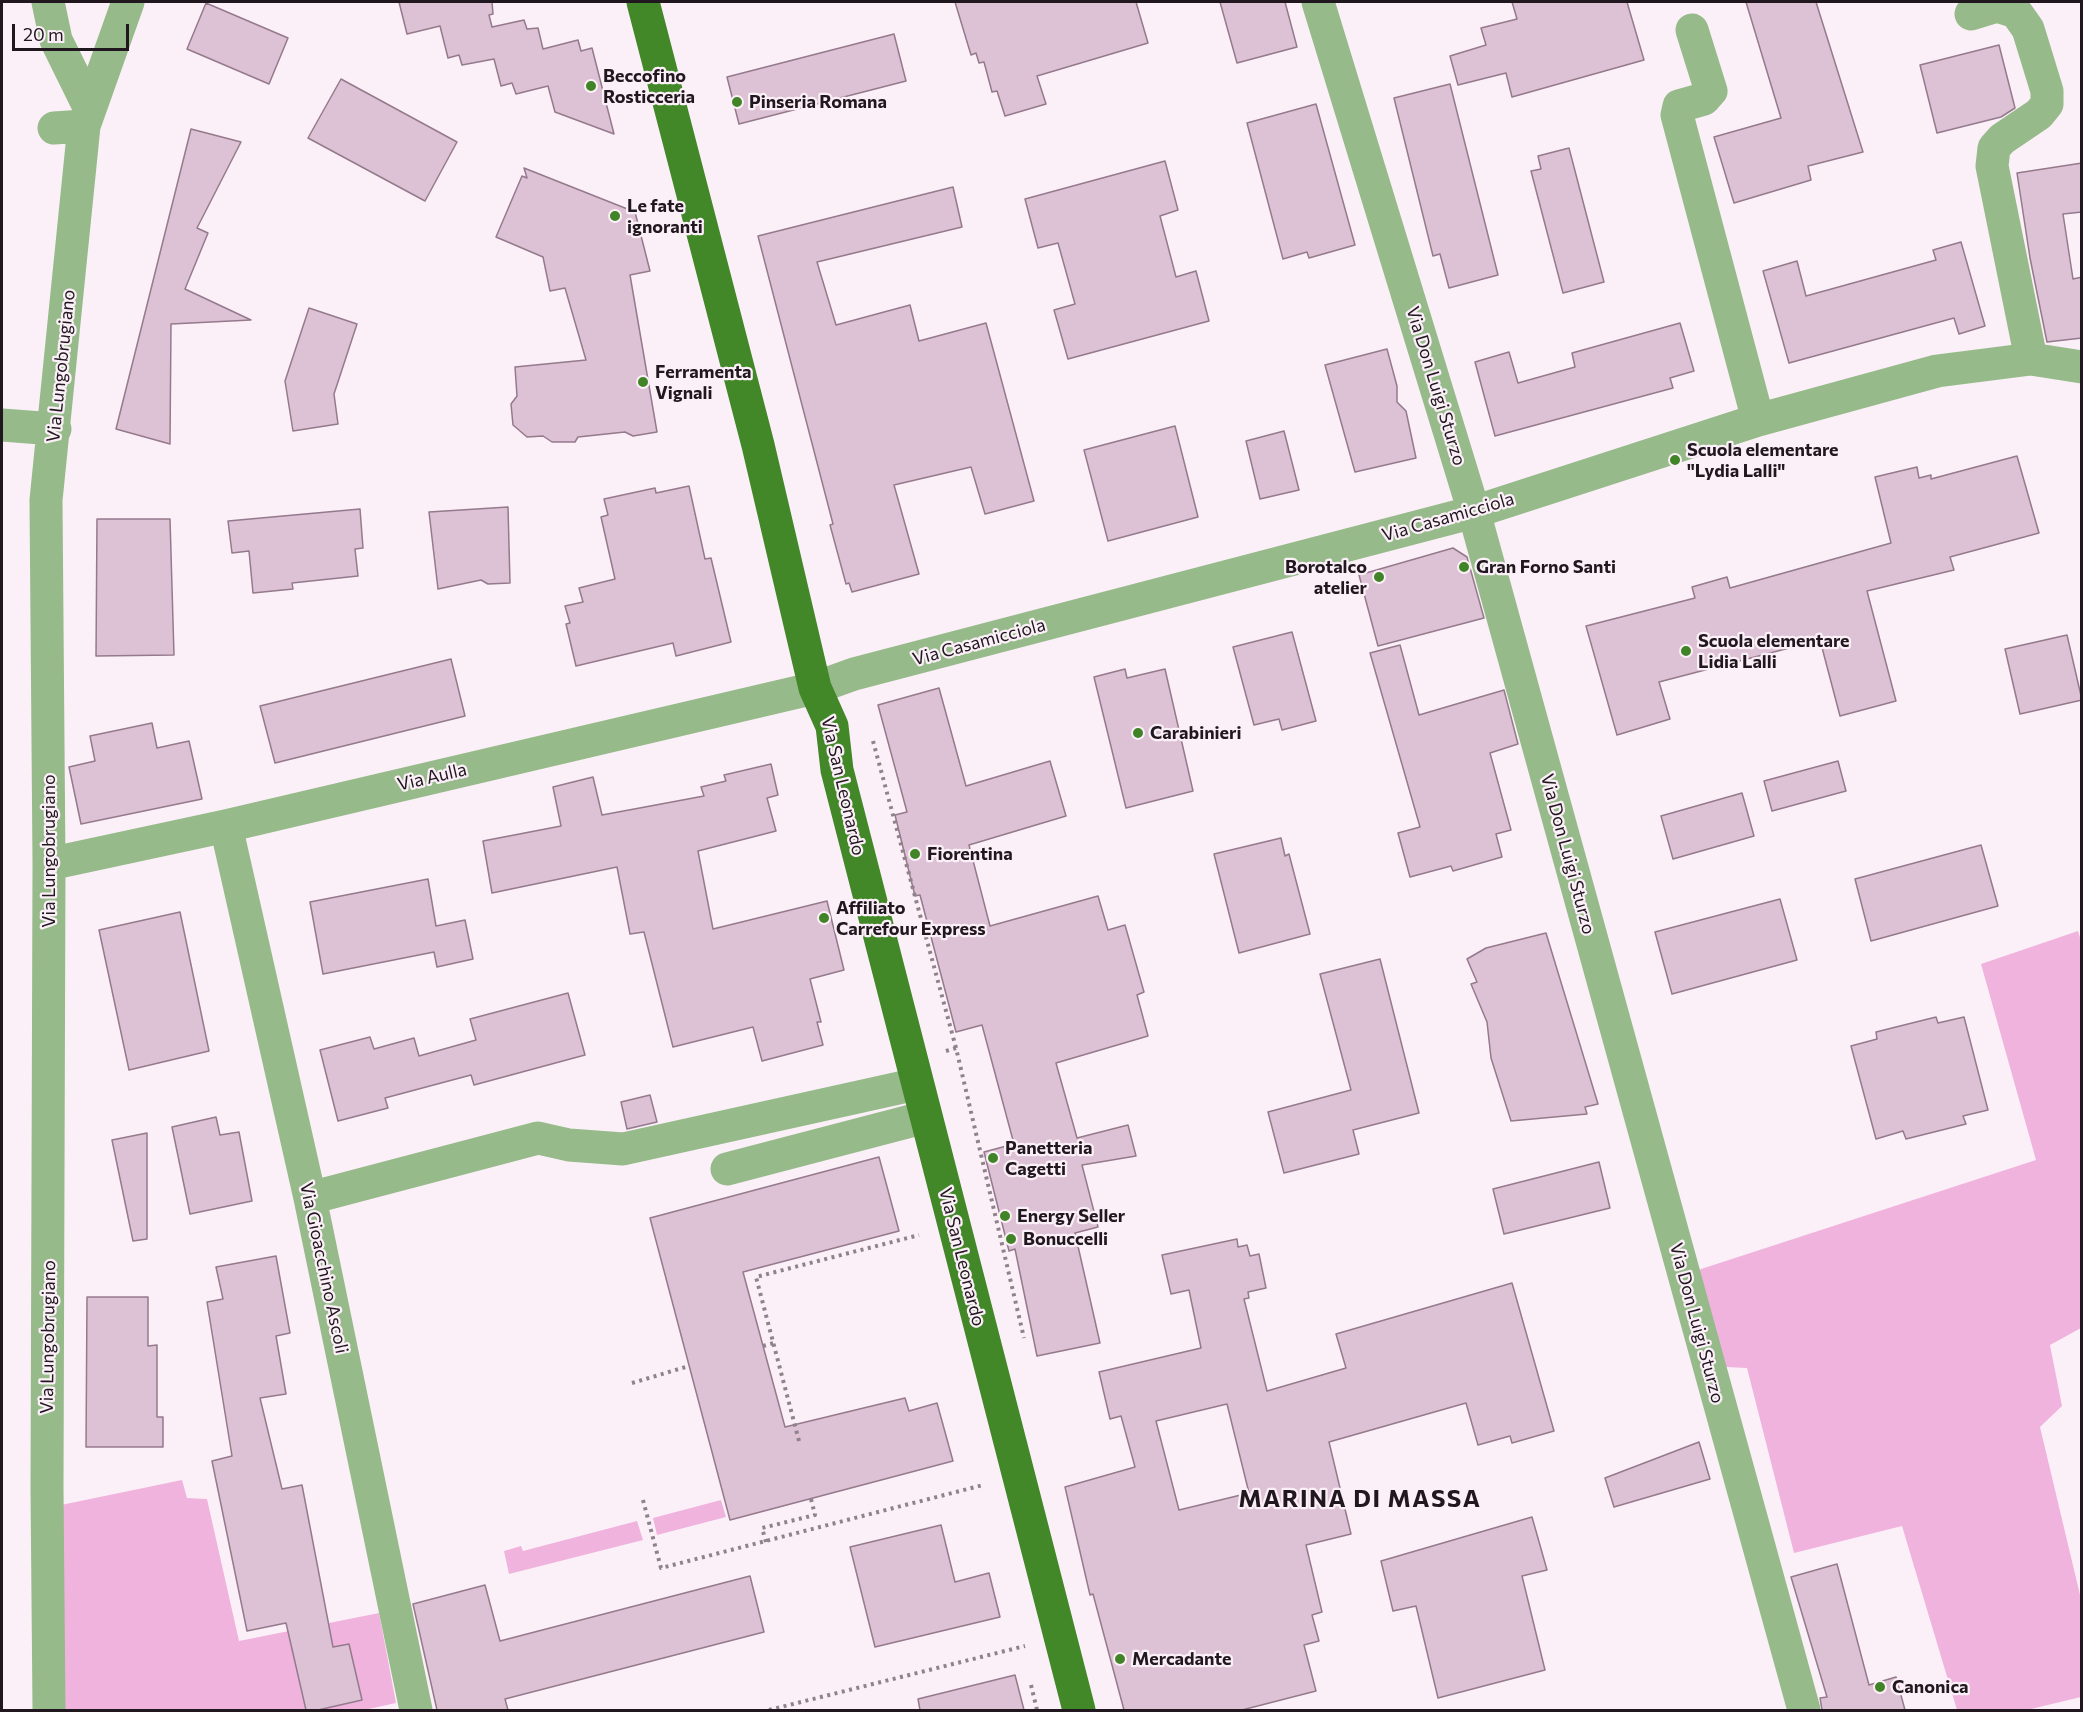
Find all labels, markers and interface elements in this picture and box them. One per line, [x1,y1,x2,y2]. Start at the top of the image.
scale bar [15,12,132,50]
text: 20 m [23,23,64,45]
place label: Beccofino Rosticceria [603,65,695,107]
marker: Beccofino Rosticceria [584,79,598,93]
place label: Pinseria Romana [749,91,887,113]
marker: Pinseria Romana [730,95,744,109]
place label: Le fate ignoranti [627,195,703,238]
marker: Le fate ignoranti [608,209,622,223]
street label: Via Lungobrugiano [42,288,80,444]
street label: Via Don Luigi Sturzo [1402,304,1470,468]
place label: Ferramenta Vignali [655,361,752,404]
marker: Ferramenta Vignali [636,375,650,389]
place label: Scuola elementare "Lydia Lalli" [1687,439,1839,482]
marker: Scuola elementare "Lydia Lalli" [1668,453,1682,467]
street label: Via Casamicciola [1379,488,1517,546]
place label: Borotalco atelier [1285,556,1367,598]
place label: Gran Forno Santi [1476,556,1616,578]
marker: Gran Forno Santi [1457,560,1471,574]
marker: Borotalco atelier [1372,570,1386,584]
street label: Via Casamicciola [910,614,1048,670]
place label: Scuola elementare Lidia Lalli [1698,630,1850,672]
marker: Scuola elementare Lidia Lalli [1679,644,1693,658]
street label: Via San Leonardo [817,714,869,858]
place label: Carabinieri [1150,722,1242,744]
marker: Carabinieri [1131,726,1145,740]
street label: Via Aulla [395,759,469,795]
street label: Via Don Luigi Sturzo [1536,771,1600,937]
street label: Via Lungobrugiano [38,774,60,928]
place label: Fiorentina [927,843,1013,865]
marker: Fiorentina [908,847,922,861]
place label: Affiliato Carrefour Express [836,897,986,940]
marker: Affiliato Carrefour Express [817,911,831,925]
place label: Panetteria Cagetti [1005,1137,1093,1180]
marker: Panetteria Cagetti [986,1151,1000,1165]
street label: Via Gioacchino Ascoli [295,1180,353,1356]
street label: Via San Leonardo [934,1186,990,1328]
place label: Energy Seller [1017,1205,1125,1227]
marker: Energy Seller [998,1209,1012,1223]
place label: Bonuccelli [1023,1228,1108,1250]
marker: Bonuccelli [1004,1232,1018,1246]
street label: Via Don Luigi Sturzo [1665,1240,1729,1406]
street label: Via Lungobrugiano [36,1260,60,1414]
district label: MARINA DI MASSA [1238,1485,1482,1513]
place label: Mercadante [1132,1648,1232,1670]
marker: Mercadante [1113,1652,1127,1666]
place label: Canonica [1892,1676,1969,1698]
marker: Canonica [1873,1680,1887,1694]

